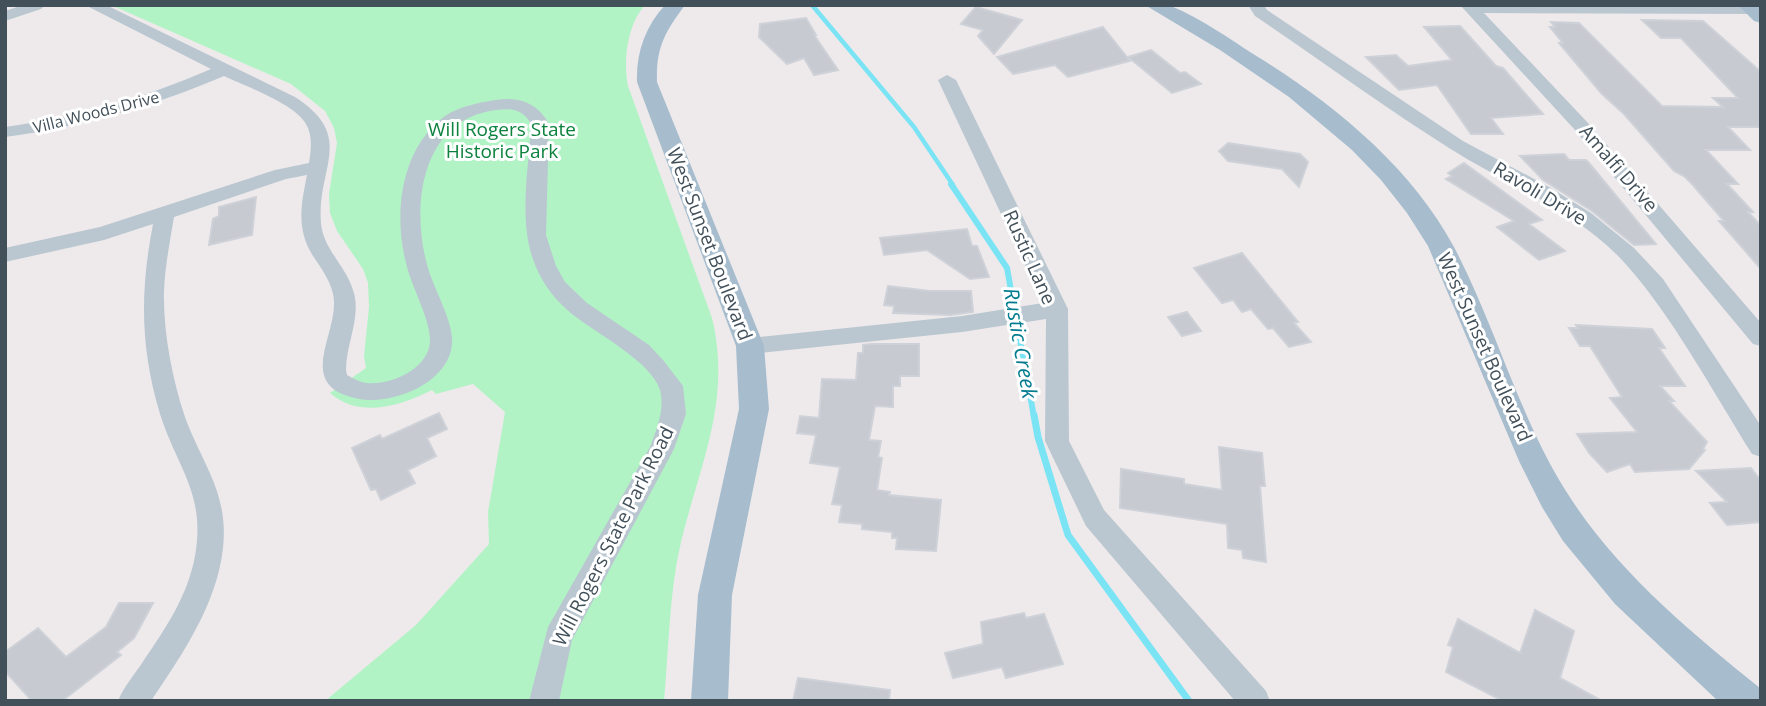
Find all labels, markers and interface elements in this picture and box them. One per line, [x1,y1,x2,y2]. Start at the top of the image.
street label: Villa Woods Drive [31,86,161,138]
park label: Will Rogers State Historic Park [428,116,576,164]
street label: Amalfi Drive [1574,119,1664,217]
street label: West Sunset Boulevard [661,144,759,344]
street label: Ravoli Drive [1489,155,1591,231]
street label: Rustic Lane [998,206,1062,308]
street label: West Sunset Boulevard [1432,248,1538,446]
water label: Rustic Creek [997,285,1045,401]
street label: Will Rogers State Park Road [546,422,680,650]

